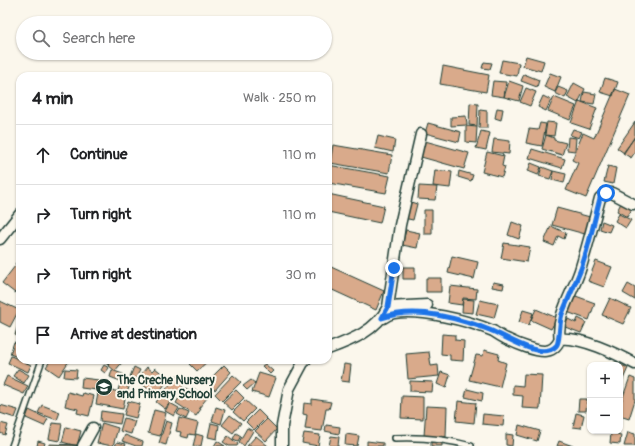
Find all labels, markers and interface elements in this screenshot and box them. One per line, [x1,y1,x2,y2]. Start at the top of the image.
search box [16,16,332,60]
icon: search [30,27,52,49]
text: Search here [62,29,135,48]
text: 4 min [32,88,73,109]
text: Walk · 250 m [243,90,316,106]
icon: ahead [32,144,54,166]
text: Continue [70,145,128,164]
text: 110 m [283,147,316,163]
route start [597,184,615,202]
icon: right [32,204,54,226]
text: Turn right [70,205,131,224]
text: 110 m [283,207,316,223]
route end [385,259,403,277]
icon: right [32,264,54,286]
text: Turn right [70,265,131,284]
text: 30 m [286,267,316,283]
icon: arrive [32,324,54,346]
text: Arrive at destination [70,325,197,344]
map controls [587,362,623,434]
button: + [587,362,623,398]
place label: The Creche Nursery and Primary School [116,373,215,402]
school or university icon: The Creche Nursery and Primary School [94,377,114,397]
button: − [587,398,623,434]

